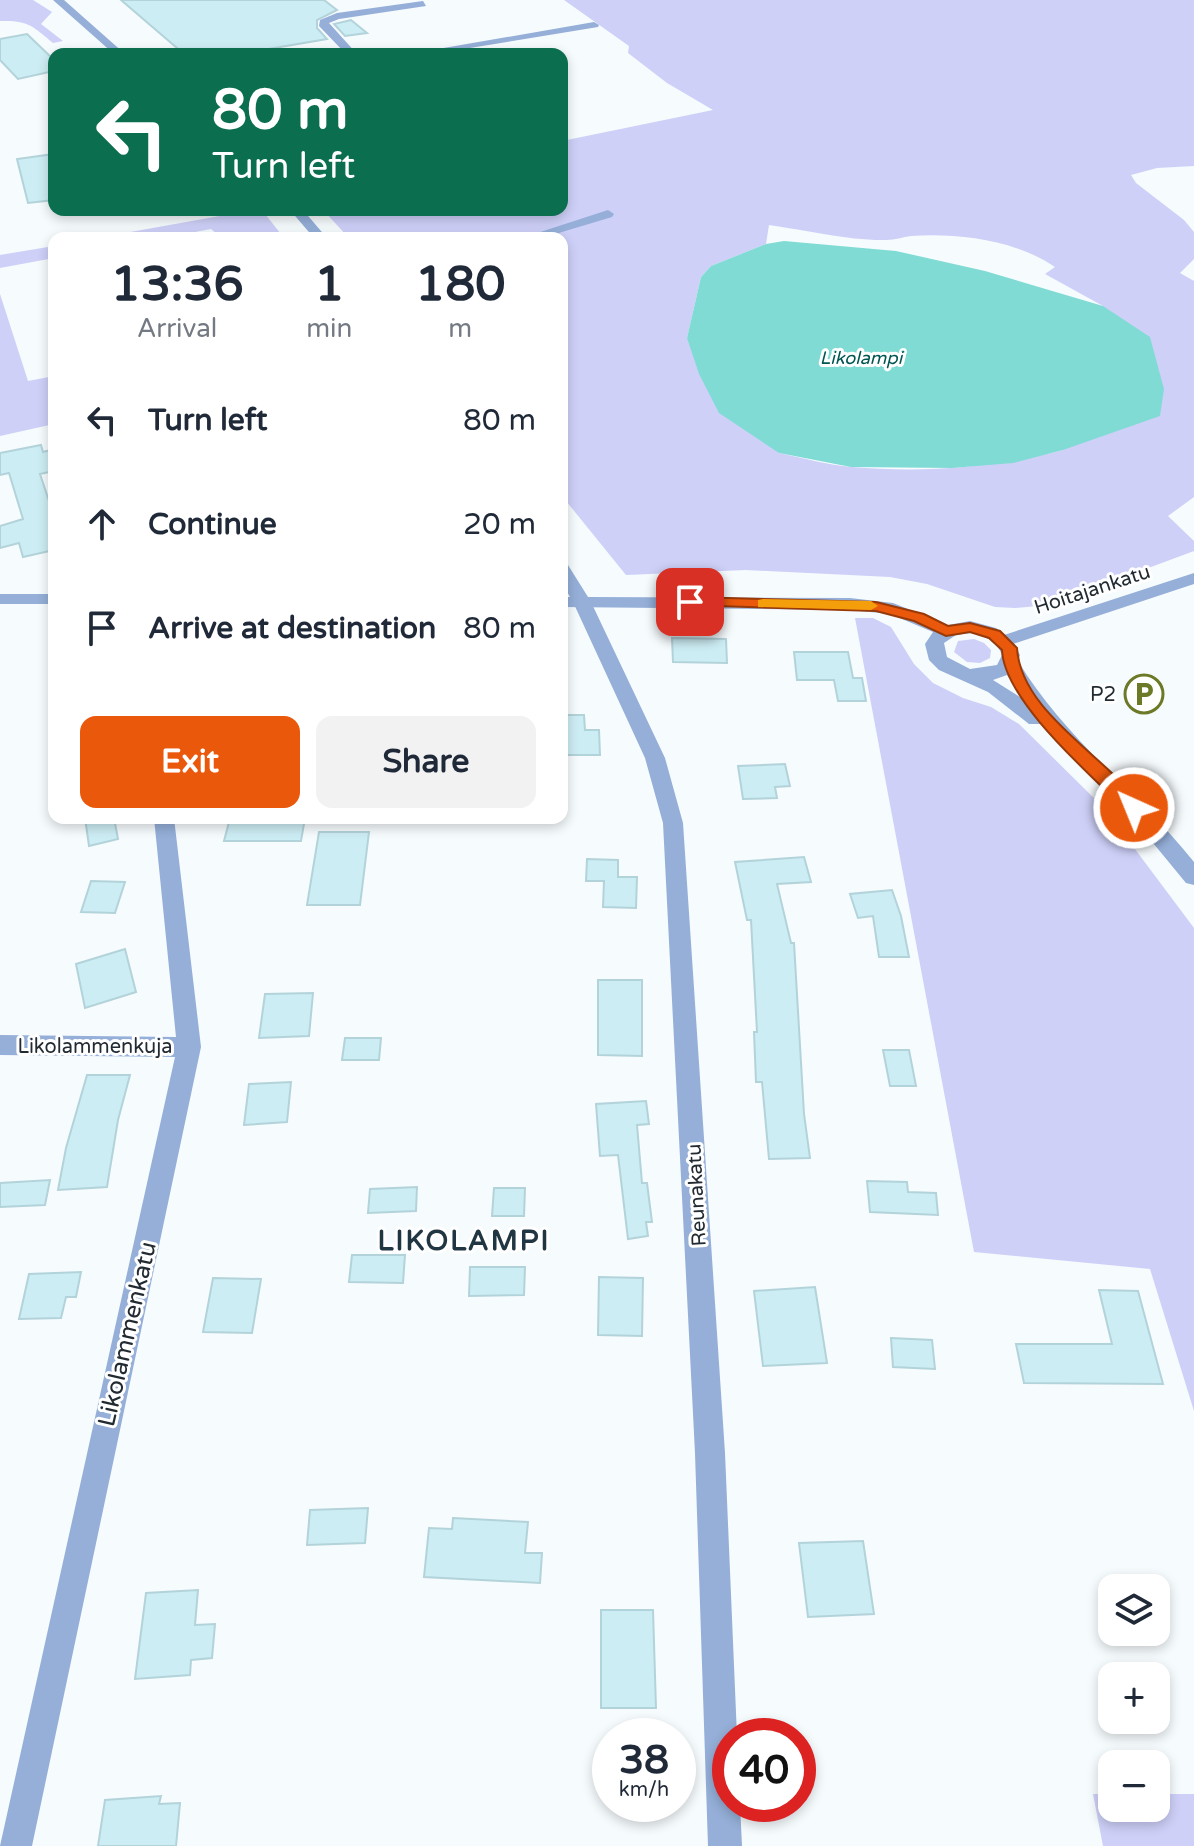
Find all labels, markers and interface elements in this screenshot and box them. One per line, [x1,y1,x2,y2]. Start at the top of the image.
text: 80 m [212,77,348,144]
icon: left [80,80,184,184]
text: Turn left [212,145,355,188]
text: 13:36 [111,256,244,314]
text: 1 [314,256,344,314]
text: 180 [415,256,505,314]
text: Arrival [137,313,217,344]
text: min [306,313,352,344]
text: m [448,313,472,344]
water label: Likolampi [820,347,905,369]
icon: left [80,398,124,442]
text: Turn left [148,402,267,439]
text: 80 m [463,402,536,439]
icon: ahead [80,502,124,546]
text: Continue [148,506,277,543]
text: 20 m [463,506,536,543]
street label: Hoitajankatu [1031,560,1153,620]
pin [656,568,724,636]
icon: arrive [668,580,712,624]
icon: arrive [80,606,124,650]
text: Arrive at destination [148,610,436,647]
text: 80 m [463,610,536,647]
parking icon: P2 [1123,673,1165,715]
place label: P2 [1090,683,1116,707]
button: Exit [80,716,300,808]
button: Share [316,716,536,808]
position arrow [1092,766,1176,850]
street label: Likolammenkuja [17,1035,173,1059]
street label: Reunakatu [682,1143,712,1247]
district label: LIKOLAMPI [377,1224,551,1258]
street label: Likolammenkatu [92,1239,163,1429]
map controls [1098,1574,1170,1822]
button: layers [1098,1574,1170,1646]
button: + [1098,1662,1170,1734]
speed limit sign: 40 [712,1718,816,1822]
text: 38 [619,1736,669,1784]
button: − [1098,1750,1170,1822]
text: km/h [619,1778,669,1802]

